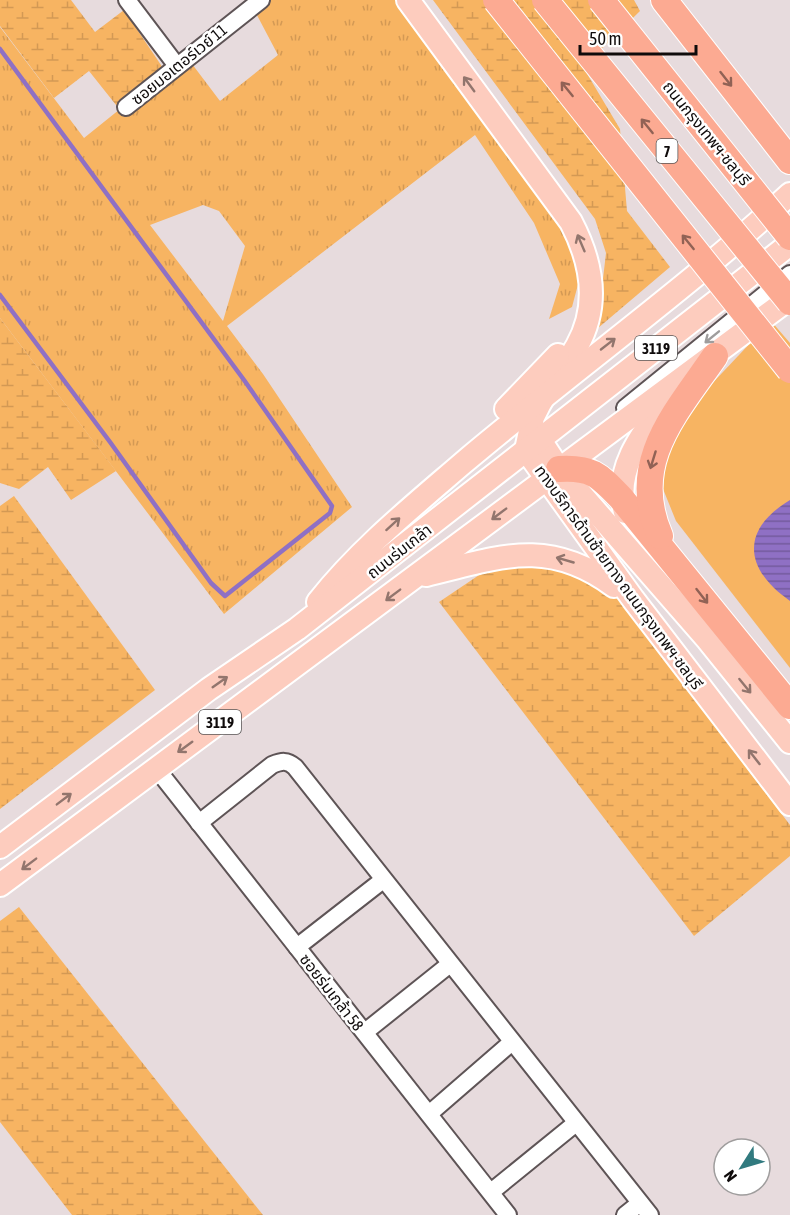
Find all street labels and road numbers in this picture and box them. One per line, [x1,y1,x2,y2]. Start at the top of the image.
street label: ซอยมอเตอร์เวย์ 11 [128,20,230,108]
street label: ถนนกรุงเทพฯ-ชลบุรี [659,77,755,189]
road number: 7 [656,139,678,163]
road number: 3119 [635,336,677,360]
street label: ทางบริการด้านซ้ายทาง ถนนกรุงเทพฯ-ชลบุรี [531,461,707,693]
street label: ถนนร่มเกล้า [363,520,435,582]
road number: 3119 [199,710,241,734]
street label: ซอยร่มเกล้า 58 [296,950,368,1034]

